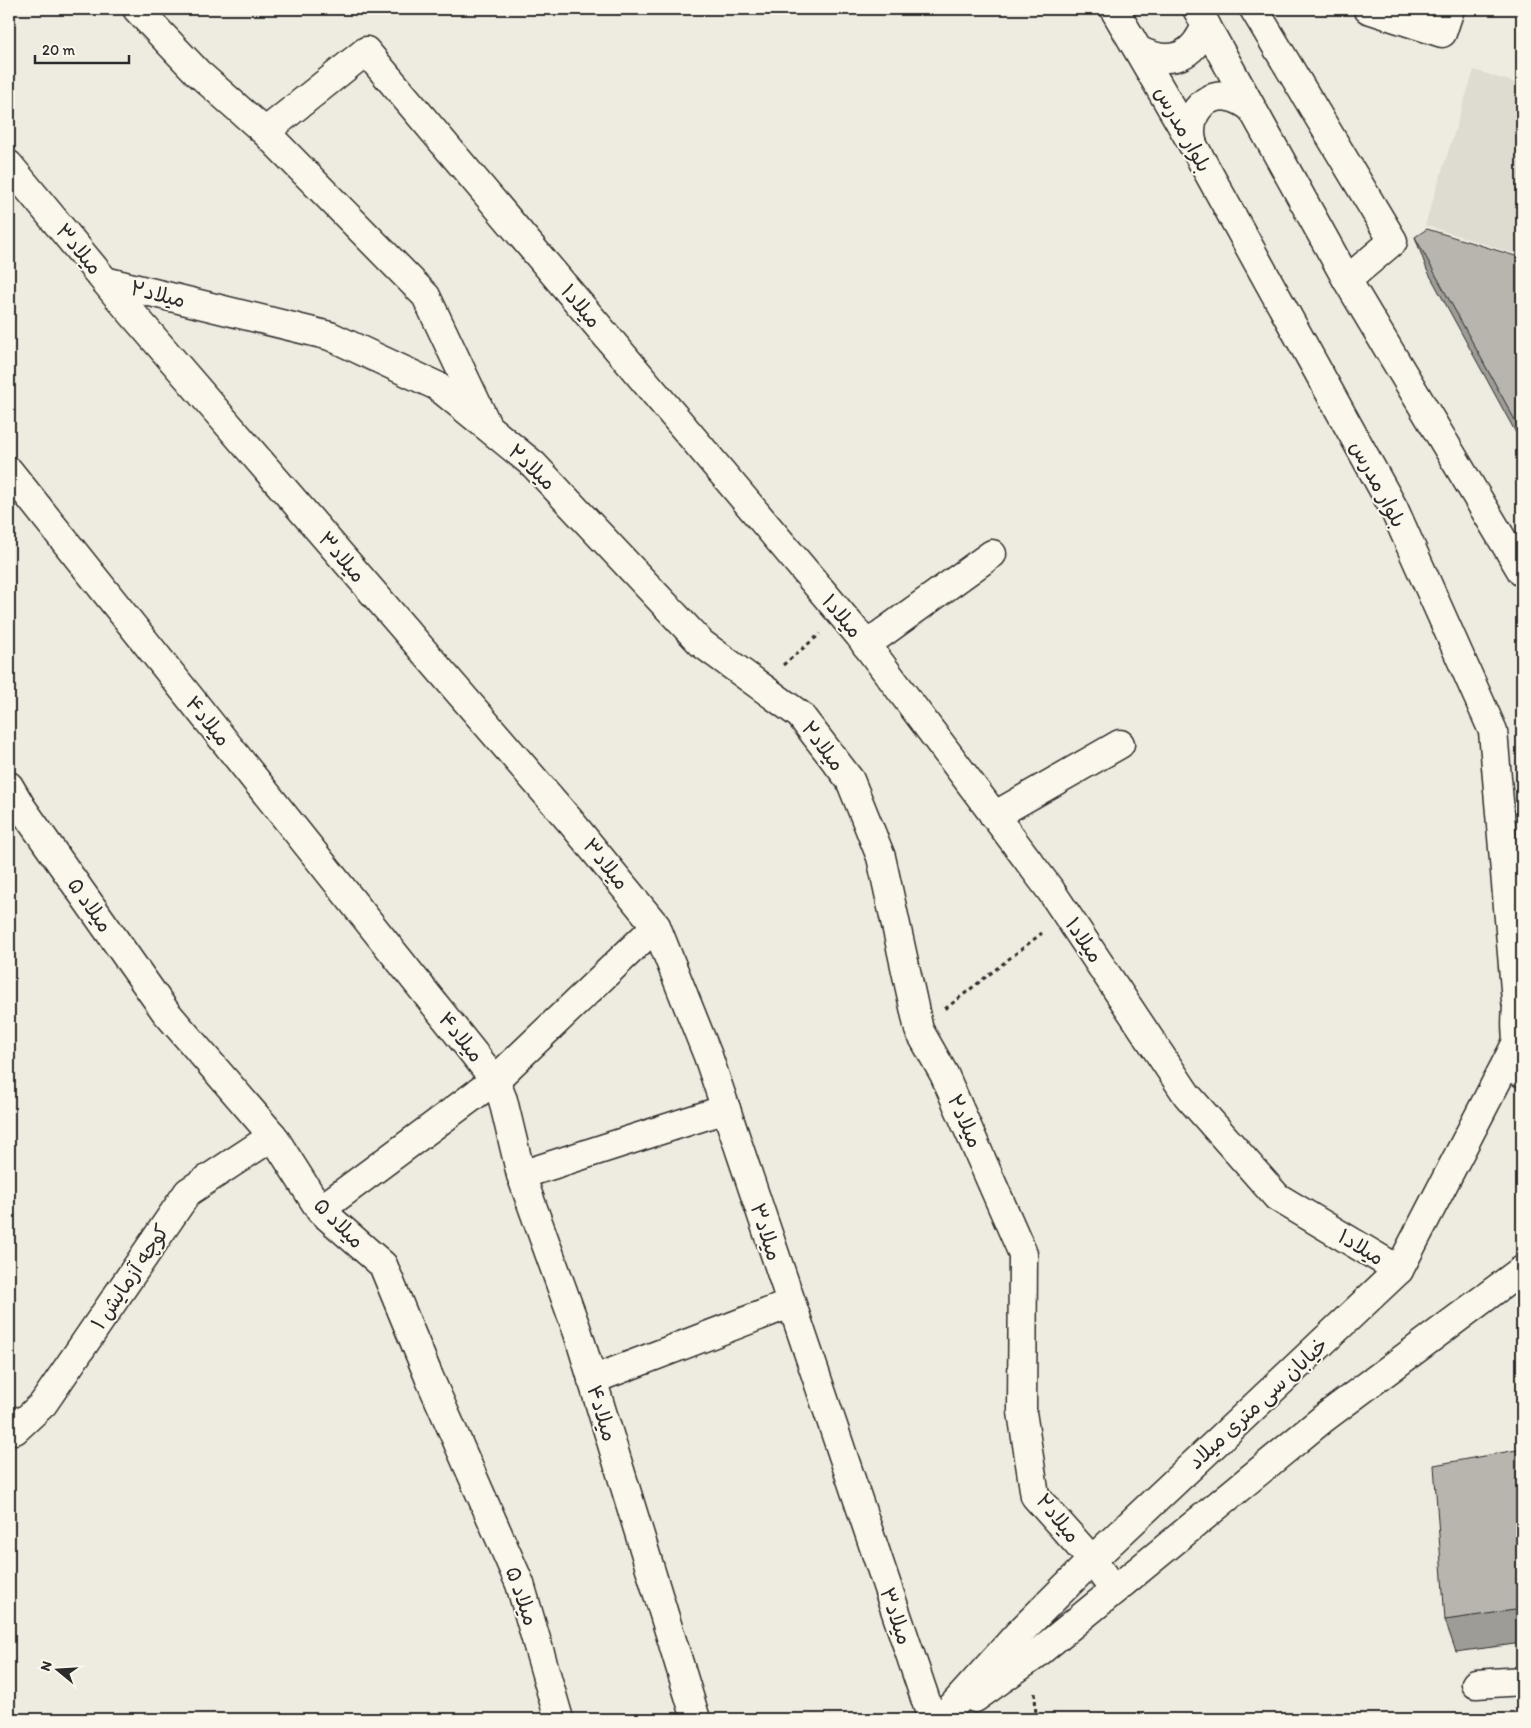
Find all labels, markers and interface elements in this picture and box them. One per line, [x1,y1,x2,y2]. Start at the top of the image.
scale bar [35,32,129,64]
text: 20 m [42,41,76,59]
street label: بلوار مدرس [1149,81,1217,177]
street label: میلاد۳ [51,218,108,279]
street label: میلاد۲ [128,275,188,312]
street label: میلاد۱ [556,279,607,333]
street label: بلوار مدرس [1344,436,1412,532]
street label: میلاد۲ [503,438,561,495]
street label: میلاد۳ [314,526,371,587]
street label: میلاد۱ [817,589,868,643]
street label: میلاد۴ [181,690,236,751]
street label: میلاد۲ [797,716,850,776]
street label: میلاد۳ [578,833,635,894]
street label: میلاد ۵ [63,873,118,937]
street label: میلاد۱ [1060,912,1109,967]
street label: میلاد۴ [434,1006,489,1067]
street label: میلاد۲ [943,1090,988,1151]
street label: میلاد ۵ [309,1192,370,1253]
street label: میلاد۳ [745,1200,787,1264]
street label: ۱ کوچه آزمایش [85,1219,175,1335]
street label: میلاد۱ [1334,1223,1389,1270]
street label: خیابان سی متری میلاد [1183,1331,1334,1475]
street label: میلاد۴ [582,1382,623,1444]
street label: میلاد۲ [1031,1488,1086,1547]
street label: میلاد ۵ [501,1563,544,1629]
street label: میلاد۳ [875,1584,918,1648]
north arrow [32,1646,82,1696]
text: N [37,1659,56,1673]

